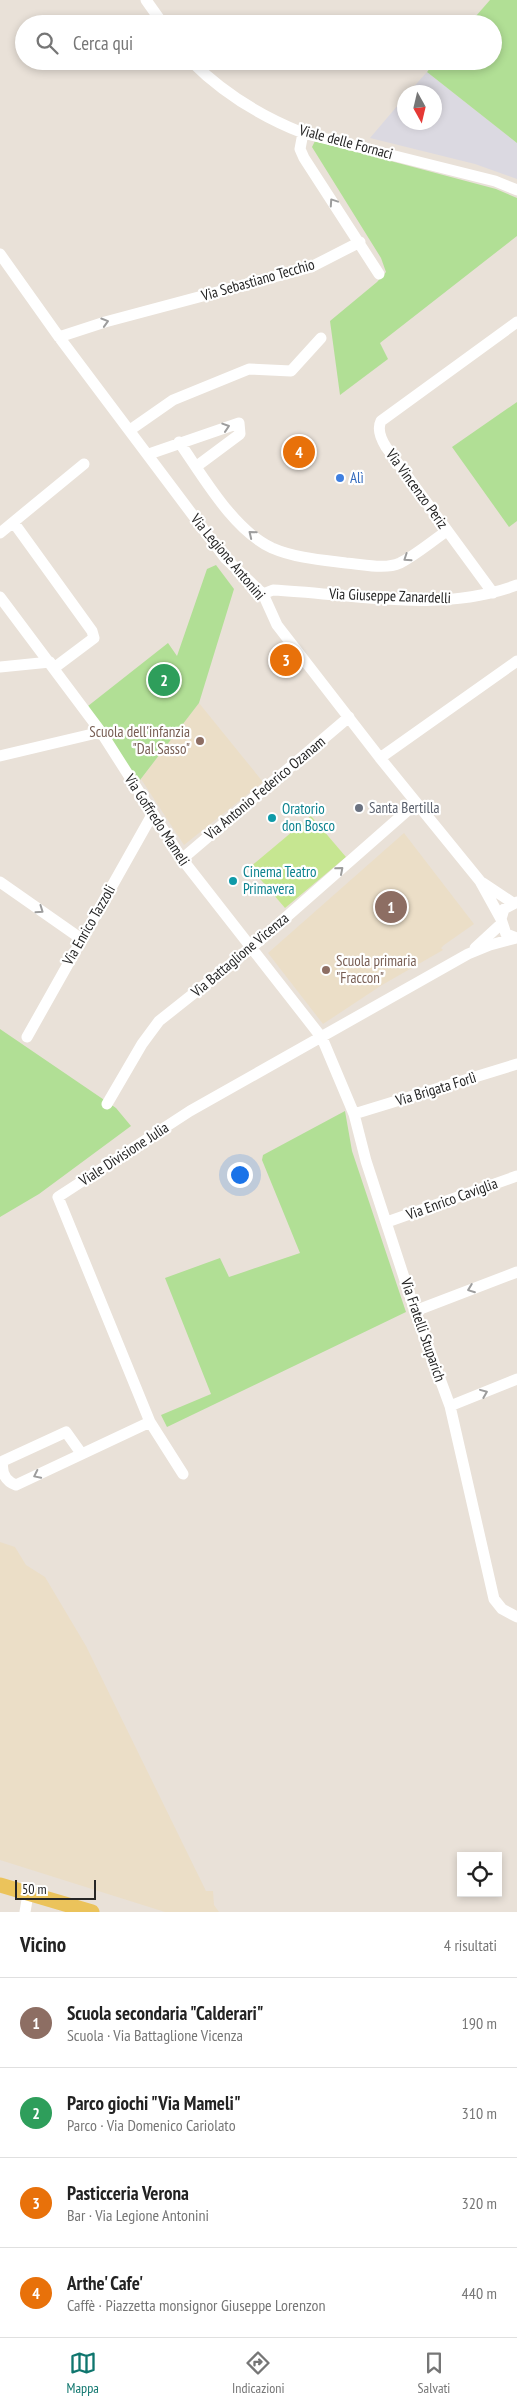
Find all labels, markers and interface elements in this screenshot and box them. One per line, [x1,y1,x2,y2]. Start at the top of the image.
search box [15,15,502,70]
icon: search [33,29,61,57]
text: Cerca qui [73,31,133,55]
north arrow [397,85,442,130]
street label: Viale delle Fornaci [296,120,395,163]
one-way arrow [330,198,339,207]
street label: Via Sebastiano Tecchio [198,254,317,305]
one-way arrow [101,317,109,327]
one-way arrow [221,423,229,433]
pin: 4 [283,433,315,471]
street label: Via Vincenzo Periz [382,444,453,532]
place label: Alì [350,468,364,487]
marker: Alì [334,472,346,484]
street label: Via Legione Antonini [186,509,270,604]
one-way arrow [249,531,258,540]
one-way arrow [403,552,412,561]
street label: Via Giuseppe Zanardelli [328,584,451,607]
pin: 3 [270,641,302,679]
pin: 2 [148,661,180,699]
place label: Scuola dell'infanzia "Dal Sasso" [89,722,190,758]
street label: Via Antonio Federico Ozanam [200,732,329,844]
marker: Scuola dell'infanzia "Dal Sasso" [194,735,206,747]
street label: Via Goffredo Mameli [120,769,194,869]
place label: Santa Bertilla [369,798,439,817]
place label: Oratorio don Bosco [282,799,335,835]
marker: Santa Bertilla [353,802,365,814]
marker: Oratorio don Bosco [266,812,278,824]
place label: Cinema Teatro Primavera [243,862,317,898]
one-way arrow [335,867,344,876]
marker: Cinema Teatro Primavera [227,875,239,887]
street label: Via Enrico Tazzoli [57,881,119,969]
pin: 1 [375,888,407,926]
one-way arrow [34,904,44,913]
street label: Via Battaglione Vicenza [186,908,292,1002]
place label: Scuola primaria "Fraccon" [336,951,416,987]
marker: Scuola primaria "Fraccon" [320,964,332,976]
street label: Via Brigata Forlì [392,1067,478,1110]
street label: Viale Divisione Julia [75,1118,172,1190]
your location [227,1162,253,1188]
street label: Via Enrico Caviglia [403,1173,500,1224]
street label: Via Fratelli Stuparich [397,1275,450,1384]
one-way arrow [468,1284,476,1294]
one-way arrow [479,1388,487,1398]
one-way arrow [33,1468,42,1479]
map controls [457,1852,502,1897]
button: locate [457,1852,502,1897]
scale bar [15,1877,96,1900]
text: 50 m [22,1880,47,1898]
text: Vicino [20,1931,66,1958]
text: 4 risultati [444,1935,497,1955]
text: Scuola secondaria "Calderari" [67,2001,264,2025]
text: 1 [32,2013,40,2033]
text: 190 m [462,2013,497,2033]
text: Scuola · Via Battaglione Vicenza [67,2025,243,2045]
text: Parco giochi "Via Mameli" [67,2091,241,2115]
text: 2 [32,2103,40,2123]
text: 310 m [462,2103,497,2123]
text: Parco · Via Domenico Cariolato [67,2115,236,2135]
text: Pasticceria Verona [67,2181,189,2205]
text: 3 [32,2193,40,2213]
text: 320 m [462,2193,497,2213]
text: Bar · Via Legione Antonini [67,2205,209,2225]
text: Arthe' Cafe' [67,2271,143,2295]
text: 4 [32,2283,40,2303]
text: 440 m [462,2283,497,2303]
text: Caffè · Piazzetta monsignor Giuseppe Lorenzon [67,2295,325,2315]
tab: Mappa [67,2349,99,2397]
tab: Indicazioni [232,2349,284,2397]
tab: Salvati [418,2349,450,2397]

